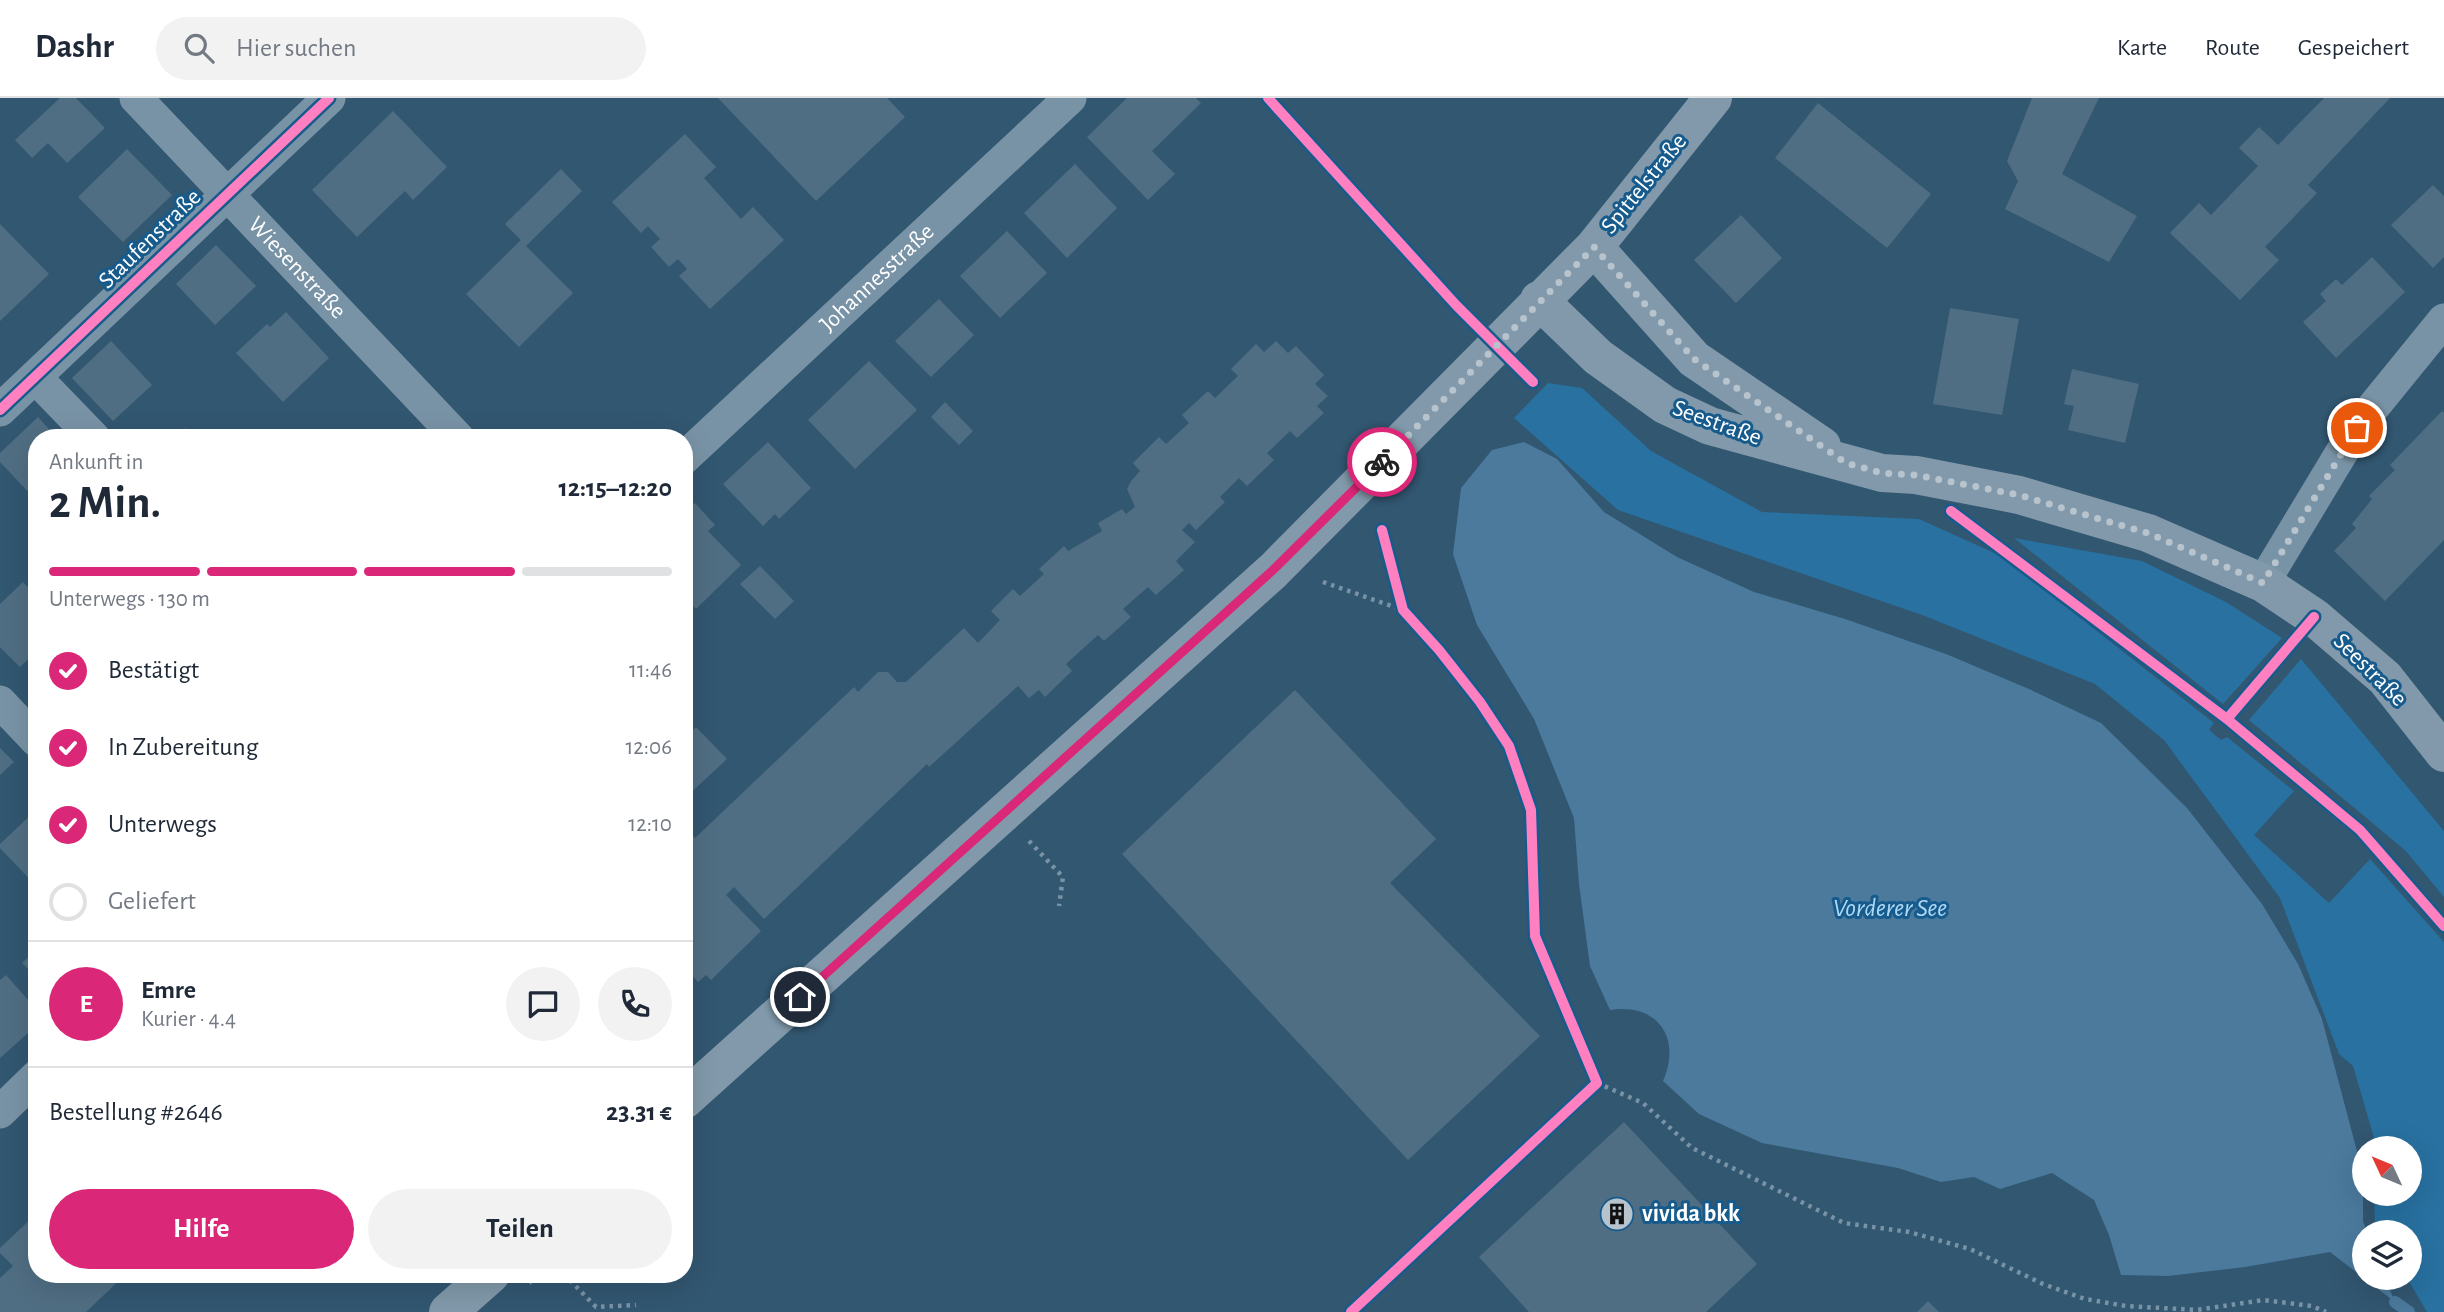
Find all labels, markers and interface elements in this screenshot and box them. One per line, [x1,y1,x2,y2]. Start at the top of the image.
search box [156,17,646,80]
icon: search [180,29,218,67]
text: Dashr [35,31,114,64]
text: Hier suchen [236,35,356,61]
text: Karte [2117,36,2167,60]
text: Route [2205,36,2260,60]
text: Gespeichert [2298,36,2409,60]
street label: Spittelstraße [1597,129,1691,239]
street label: Staufenstraße [94,185,206,293]
street label: Wiesenstraße [243,212,350,323]
street label: Johannesstraße [815,219,939,337]
street label: Seestraße [1669,396,1765,450]
pin [2327,398,2387,458]
icon: bag [2338,409,2376,447]
courier [1347,427,1417,497]
icon: bike [1363,443,1401,481]
text: Ankunft in [49,451,143,474]
text: 12:15–12:20 [559,475,672,501]
text: 2 Min. [49,480,161,526]
text: Unterwegs · 130 m [49,588,210,611]
street label: Seestraße [2329,629,2411,711]
icon: check [49,652,87,690]
text: Bestätigt [108,657,199,683]
text: 11:46 [629,659,672,682]
icon: check [49,729,87,767]
text: In Zubereitung [108,734,258,760]
text: 12:06 [625,736,672,759]
icon: check [49,806,87,844]
text: Unterwegs [108,811,217,837]
text: 12:10 [628,813,672,836]
text: Geliefert [108,888,196,914]
water label: Vorderer See [1833,895,1947,921]
button: chat [506,967,580,1041]
button: phone [598,967,672,1041]
pin [770,967,830,1027]
text: Emre [141,977,196,1003]
icon: home [781,978,819,1016]
text: E [79,991,93,1017]
text: Kurier · 4.4 [141,1008,236,1031]
text: Bestellung #2646 [49,1099,223,1125]
text: 23.31 € [606,1099,672,1125]
north arrow [2352,1136,2422,1206]
map controls [2352,1136,2422,1290]
button: Hilfe [49,1189,354,1269]
button: Teilen [368,1189,672,1269]
building icon: vivida bkk [1598,1195,1636,1233]
place label: vivida bkk [1642,1202,1740,1226]
button: layers [2352,1220,2422,1290]

